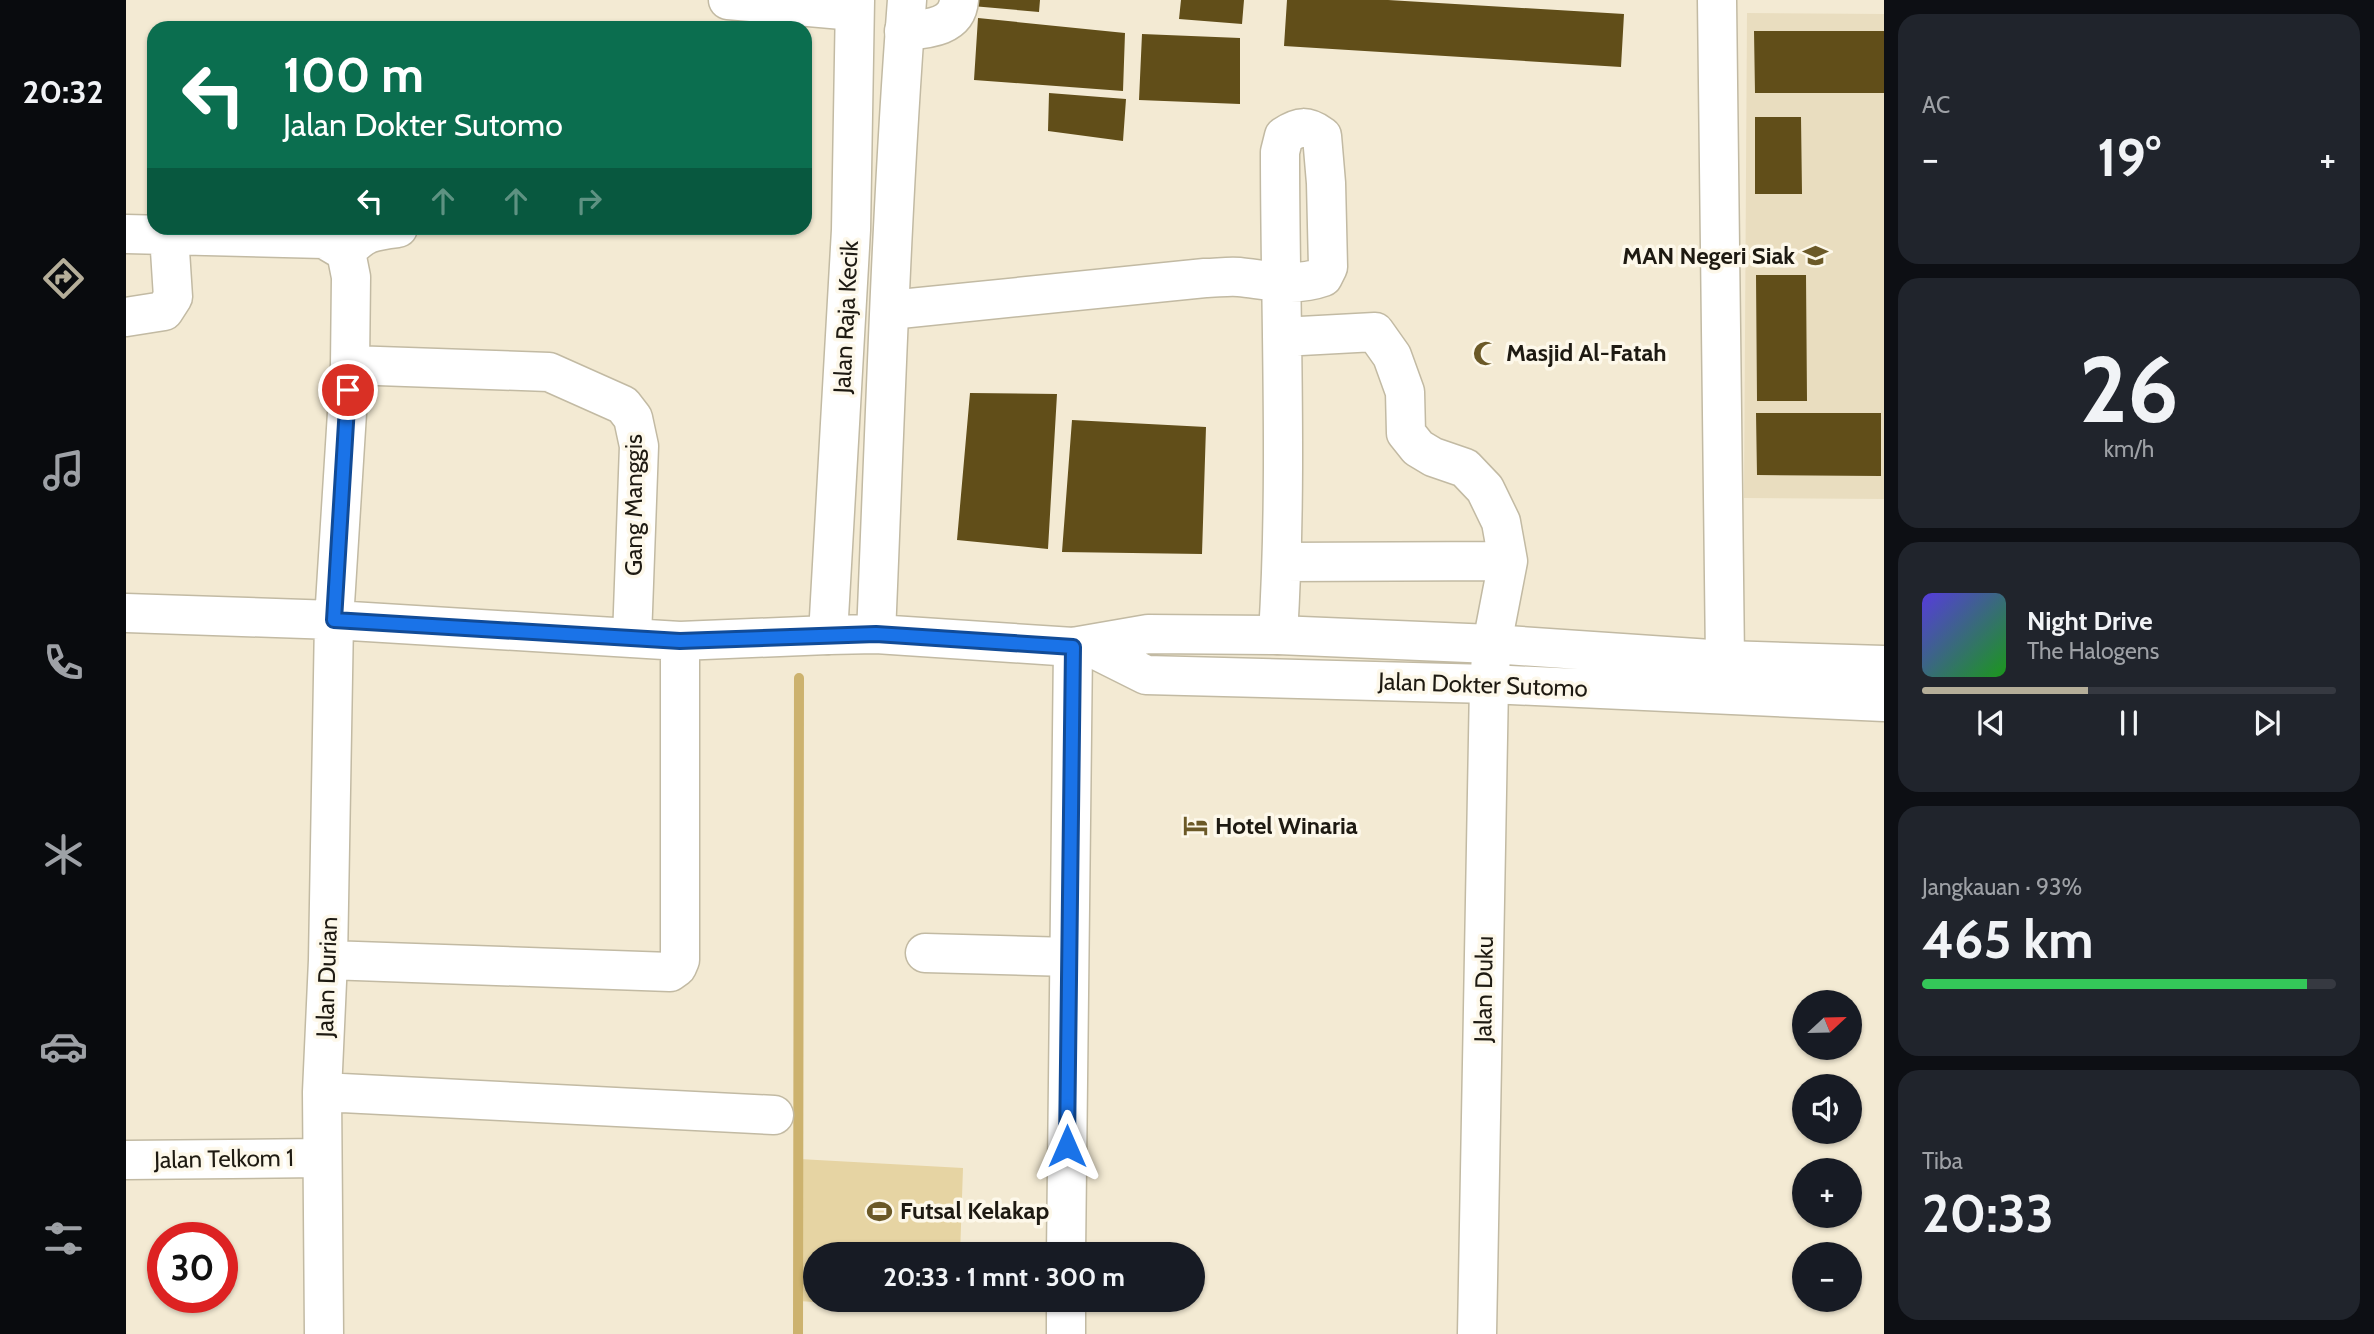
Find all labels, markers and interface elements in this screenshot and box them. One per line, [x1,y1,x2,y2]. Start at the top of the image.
text: 100 m [283,45,424,104]
icon: left [168,49,259,140]
text: 20:32 [23,72,103,111]
text: AC [1922,91,1950,119]
text: Jalan Dokter Sutomo [283,105,563,144]
text: 19° [2097,126,2161,189]
text: − [1922,135,1939,182]
text: + [2319,135,2336,182]
icon: left [351,182,389,220]
icon: ahead [424,182,462,220]
icon: ahead [497,182,535,220]
icon: right [570,182,608,220]
street label: Jalan Raja Kecik [827,240,864,395]
place label: MAN Negeri Siak [1622,241,1795,270]
school or university icon: MAN Negeri Siak [1801,242,1829,270]
icon: directions [39,254,88,303]
text: 26 [2079,334,2179,445]
place label: Masjid Al-Fatah [1506,338,1667,367]
mosque icon: Masjid Al-Fatah [1472,339,1500,367]
pin [318,360,378,420]
icon: arrive [329,371,367,409]
street label: Gang Manggis [619,434,648,576]
text: km/h [2104,435,2154,463]
icon: music [39,446,88,495]
text: Night Drive [2027,605,2153,637]
text: The Halogens [2027,637,2159,665]
icon: phone [39,638,88,687]
street label: Jalan Dokter Sutomo [1377,666,1588,703]
icon: previous [1972,704,2010,742]
icon: pause [2110,704,2148,742]
icon: next [2248,704,2286,742]
place label: Hotel Winaria [1215,811,1358,840]
hotel icon: Hotel Winaria [1181,812,1209,840]
icon: climate [39,830,88,879]
text: Jangkauan · 93% [1922,873,2082,901]
text: 465 km [1922,908,2094,971]
street label: Jalan Durian [310,916,343,1039]
street label: Jalan Duku [1468,935,1499,1044]
north arrow [1792,990,1862,1060]
map controls [1792,990,1862,1312]
icon: car [39,1022,88,1071]
button: sound [1792,1074,1862,1144]
position arrow [1030,1109,1104,1183]
street label: Jalan Telkom 1 [153,1143,294,1174]
text: Tiba [1922,1147,1963,1175]
button: + [1792,1158,1862,1228]
text: 20:33 [1922,1182,2054,1245]
place label: Futsal Kelakap [900,1196,1050,1225]
sports icon: Futsal Kelakap [866,1197,894,1225]
icon: filters [39,1214,88,1263]
speed limit sign: 30 [147,1222,238,1313]
button: − [1792,1242,1862,1312]
text: 20:33 · 1 mnt · 300 m [883,1261,1125,1293]

